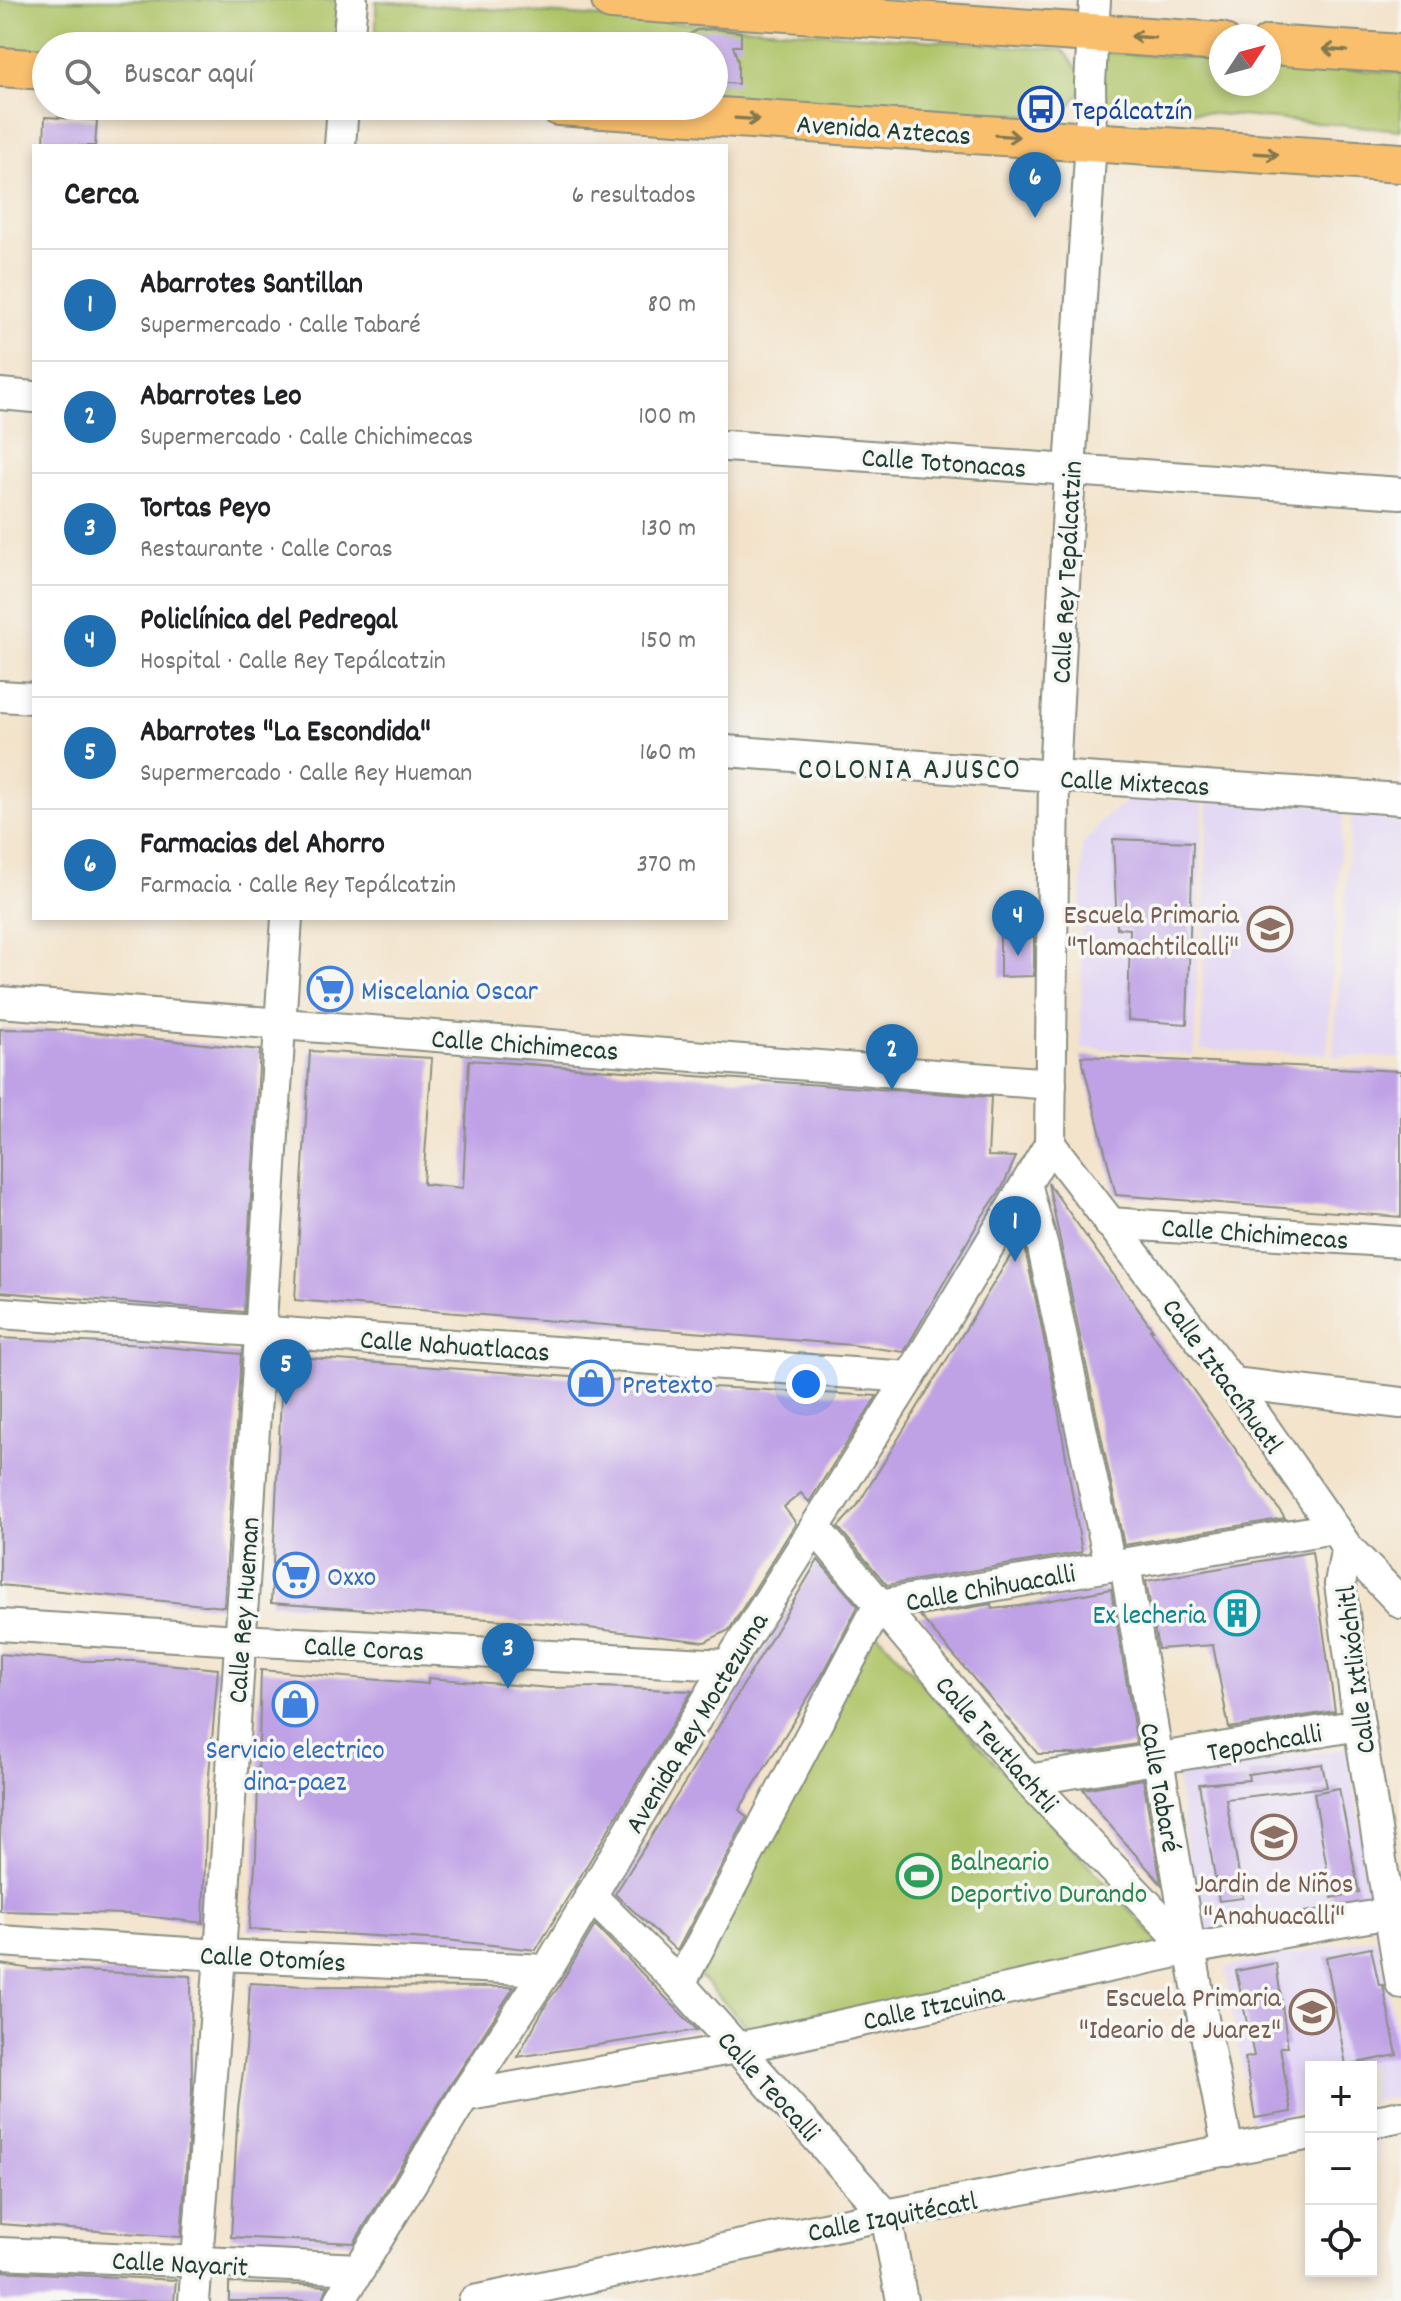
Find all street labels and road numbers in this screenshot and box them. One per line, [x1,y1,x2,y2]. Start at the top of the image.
street label: Avenida Aztecas [795,107,972,159]
street label: Calle Totonacas [860,440,1027,492]
street label: Calle Rey Tepálcatzin [1044,460,1096,685]
street label: Calle Mixtecas [1059,762,1211,810]
street label: Calle Chichimecas [430,1021,620,1074]
street label: Calle Chichimecas [1160,1210,1350,1263]
street label: Calle Iztaccíhuatl [1150,1292,1291,1465]
street label: Calle Nahuatlacas [358,1322,551,1376]
street label: Calle Rey Hueman [221,1516,273,1705]
street label: Calle Chihuacalli [903,1556,1079,1626]
street label: Calle Ixtlixóchitl [1329,1583,1389,1756]
street label: Avenida Rey Moctezuma [617,1606,782,1843]
street label: Calle Coras [302,1629,425,1675]
street label: Calle Teutlachtli [923,1669,1065,1824]
street label: Tepochcalli [1204,1716,1325,1776]
street label: Calle Tabaré [1126,1720,1188,1856]
street label: Calle Otomíes [199,1938,347,1986]
street label: Calle Itzcuina [860,1975,1009,2044]
street label: Calle Teocalli [705,2024,827,2153]
street label: Calle Izquitécatl [805,2184,981,2256]
street label: Calle Nayarit [111,2243,249,2291]

